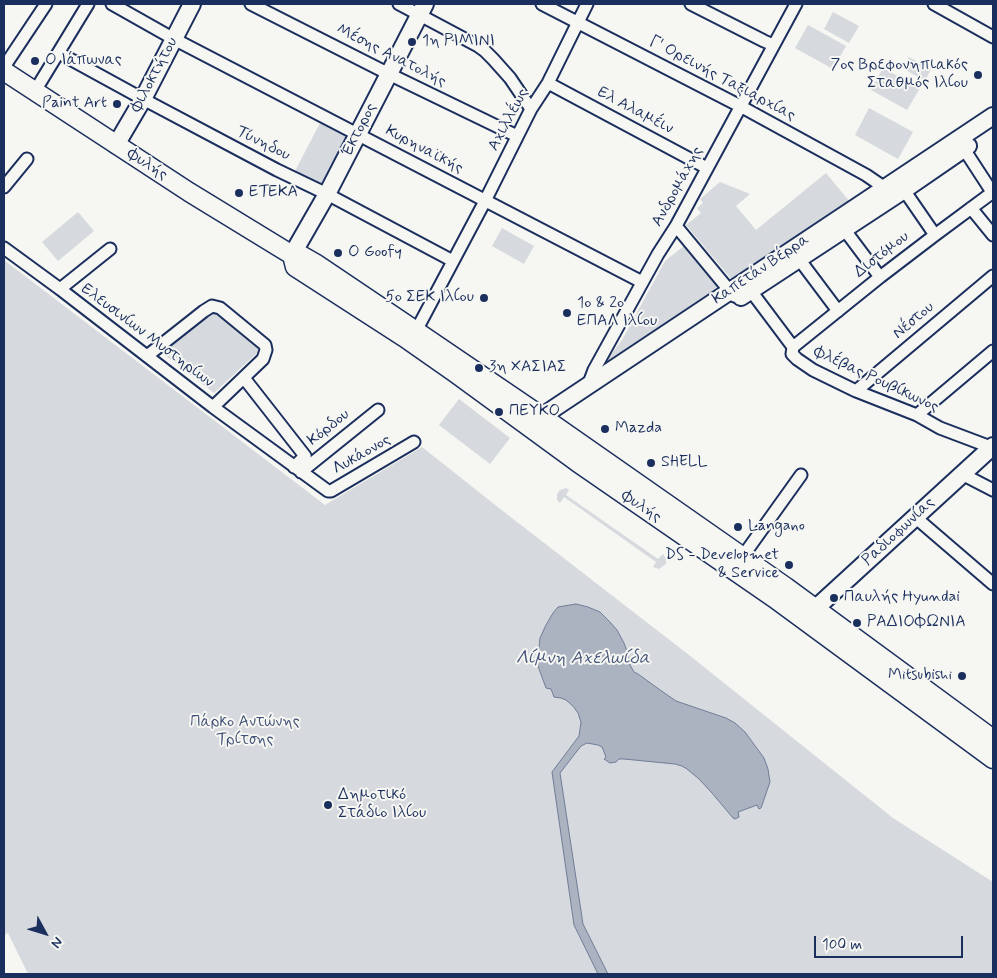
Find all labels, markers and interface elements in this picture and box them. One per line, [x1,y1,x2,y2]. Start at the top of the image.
street label: Μέσης Ανατολής [333,20,449,92]
place label: 1η ΡΙΜΙΝΙ [422,32,495,52]
street label: Γ' Ορεινής Ταξιαρχίας [646,32,798,126]
street label: Φιλοκτήτου [127,34,183,116]
marker: 1η ΡΙΜΙΝΙ [406,36,418,48]
place label: Ο Ιάπωνας [45,51,122,71]
marker: Ο Ιάπωνας [29,55,41,67]
place label: 7ος Βρεφονηπιακός Σταθμός Ιλίου [830,56,968,94]
marker: 7ος Βρεφονηπιακός Σταθμός Ιλίου [972,69,984,81]
street label: Ελ Αλαμέιν [594,83,676,139]
street label: Αχιλλέως [485,86,533,154]
place label: Paint Art [42,94,107,114]
marker: Paint Art [111,98,123,110]
street label: Έκτορος [338,100,382,160]
street label: Κυρηναϊκής [382,121,466,179]
street label: Τύνηδου [233,122,293,166]
street label: Ανδρομάχης [648,144,708,230]
street label: Φυλής [123,145,171,185]
place label: ΕΤΕΚΑ [249,183,298,203]
marker: ΕΤΕΚΑ [233,187,245,199]
street label: Διστόμου [851,228,913,282]
street label: Καπετάν Βέρρα [709,231,813,309]
place label: Ο Goofy [348,243,402,263]
marker: Ο Goofy [332,247,344,259]
street label: Ελευσινίων Μυστηρίων [77,280,217,392]
place label: 5ο ΣΕΚ Ιλίου [385,288,474,308]
marker: 5ο ΣΕΚ Ιλίου [478,292,490,304]
place label: 1ο & 2ο ΕΠΑΛ Ιλίου [577,294,657,332]
street label: Νέστου [889,298,939,344]
marker: 1ο & 2ο ΕΠΑΛ Ιλίου [561,307,573,319]
street label: Φλέβας Ρουβίκωνος [810,343,942,417]
place label: 3η ΧΑΣΙΑΣ [489,358,567,378]
marker: 3η ΧΑΣΙΑΣ [473,362,485,374]
place label: ΠΕΥΚΟ [509,402,560,422]
street label: Κόρδου [304,405,354,451]
marker: ΠΕΥΚΟ [493,406,505,418]
place label: Mazda [615,419,662,439]
marker: Mazda [599,423,611,435]
street label: Λυκάονος [330,431,394,479]
place label: SHELL [661,453,707,473]
marker: SHELL [645,457,657,469]
street label: Φυλής [617,487,665,527]
street label: Ραδιοφωνίας [859,494,939,570]
place label: Langano [748,517,805,537]
marker: Langano [732,521,744,533]
place label: DS - Developmet & Service [665,546,779,584]
marker: DS - Developmet & Service [783,559,795,571]
place label: Παυλής Hyundai [844,588,960,608]
marker: Παυλής Hyundai [828,592,840,604]
place label: ΡΑΔΙΟΦΩΝΙΑ [867,613,966,633]
marker: ΡΑΔΙΟΦΩΝΙΑ [851,617,863,629]
water label: Λίμνη Αχελωίδα [516,648,650,670]
place label: Mitsubishi [888,666,952,686]
marker: Mitsubishi [956,670,968,682]
park label: Πάρκο Αντώνης Τρίτσης [190,713,300,751]
place label: Δημοτικό Στάδιο Ιλίου [338,786,426,824]
marker: Δημοτικό Στάδιο Ιλίου [322,799,334,811]
north arrow [20,908,70,958]
scale bar [817,926,966,958]
text: N [47,933,67,952]
text: 100 m [822,935,862,955]

